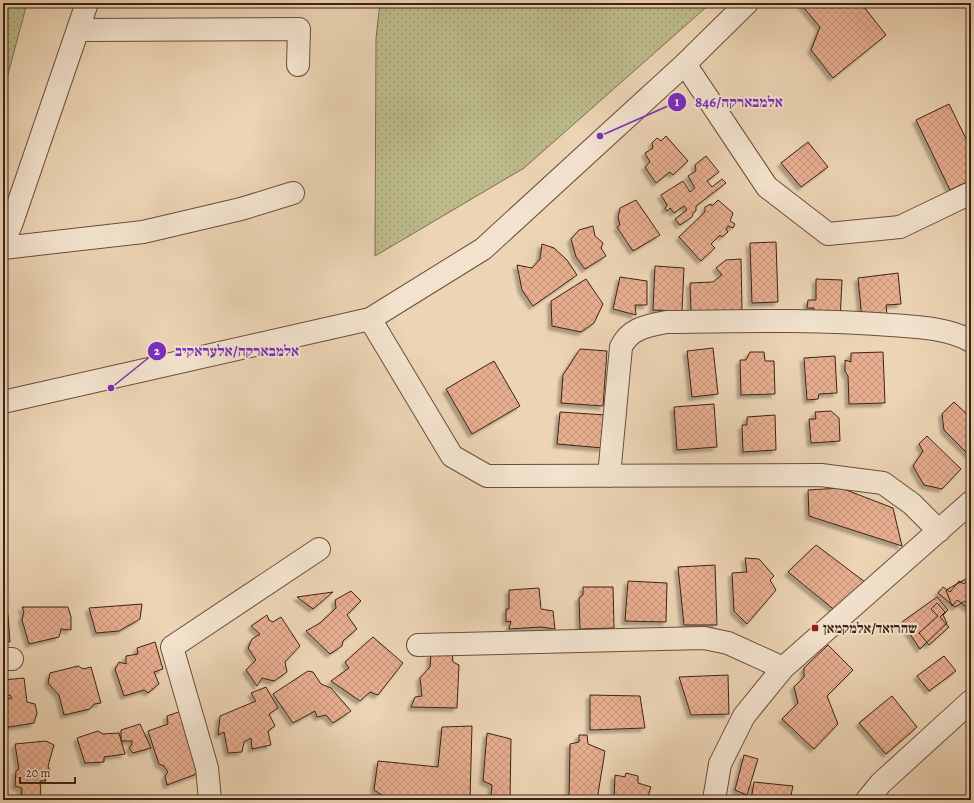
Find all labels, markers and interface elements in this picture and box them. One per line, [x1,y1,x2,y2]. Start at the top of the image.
callout: אלמבארקה/846 [667,89,791,116]
text: אלמבארקה/846 [695,92,783,112]
text: 1 [675,94,680,110]
callout: אלמבארקה/אלעראקיב [147,337,307,364]
text: אלמבארקה/אלעראקיב [175,341,299,361]
text: 2 [154,343,160,359]
place label: שהרזאד/אלמקמאן [823,619,917,638]
marker: שהרזאד/אלמקמאן [810,623,820,633]
scale bar [20,759,75,785]
text: 20 m [26,765,50,781]

